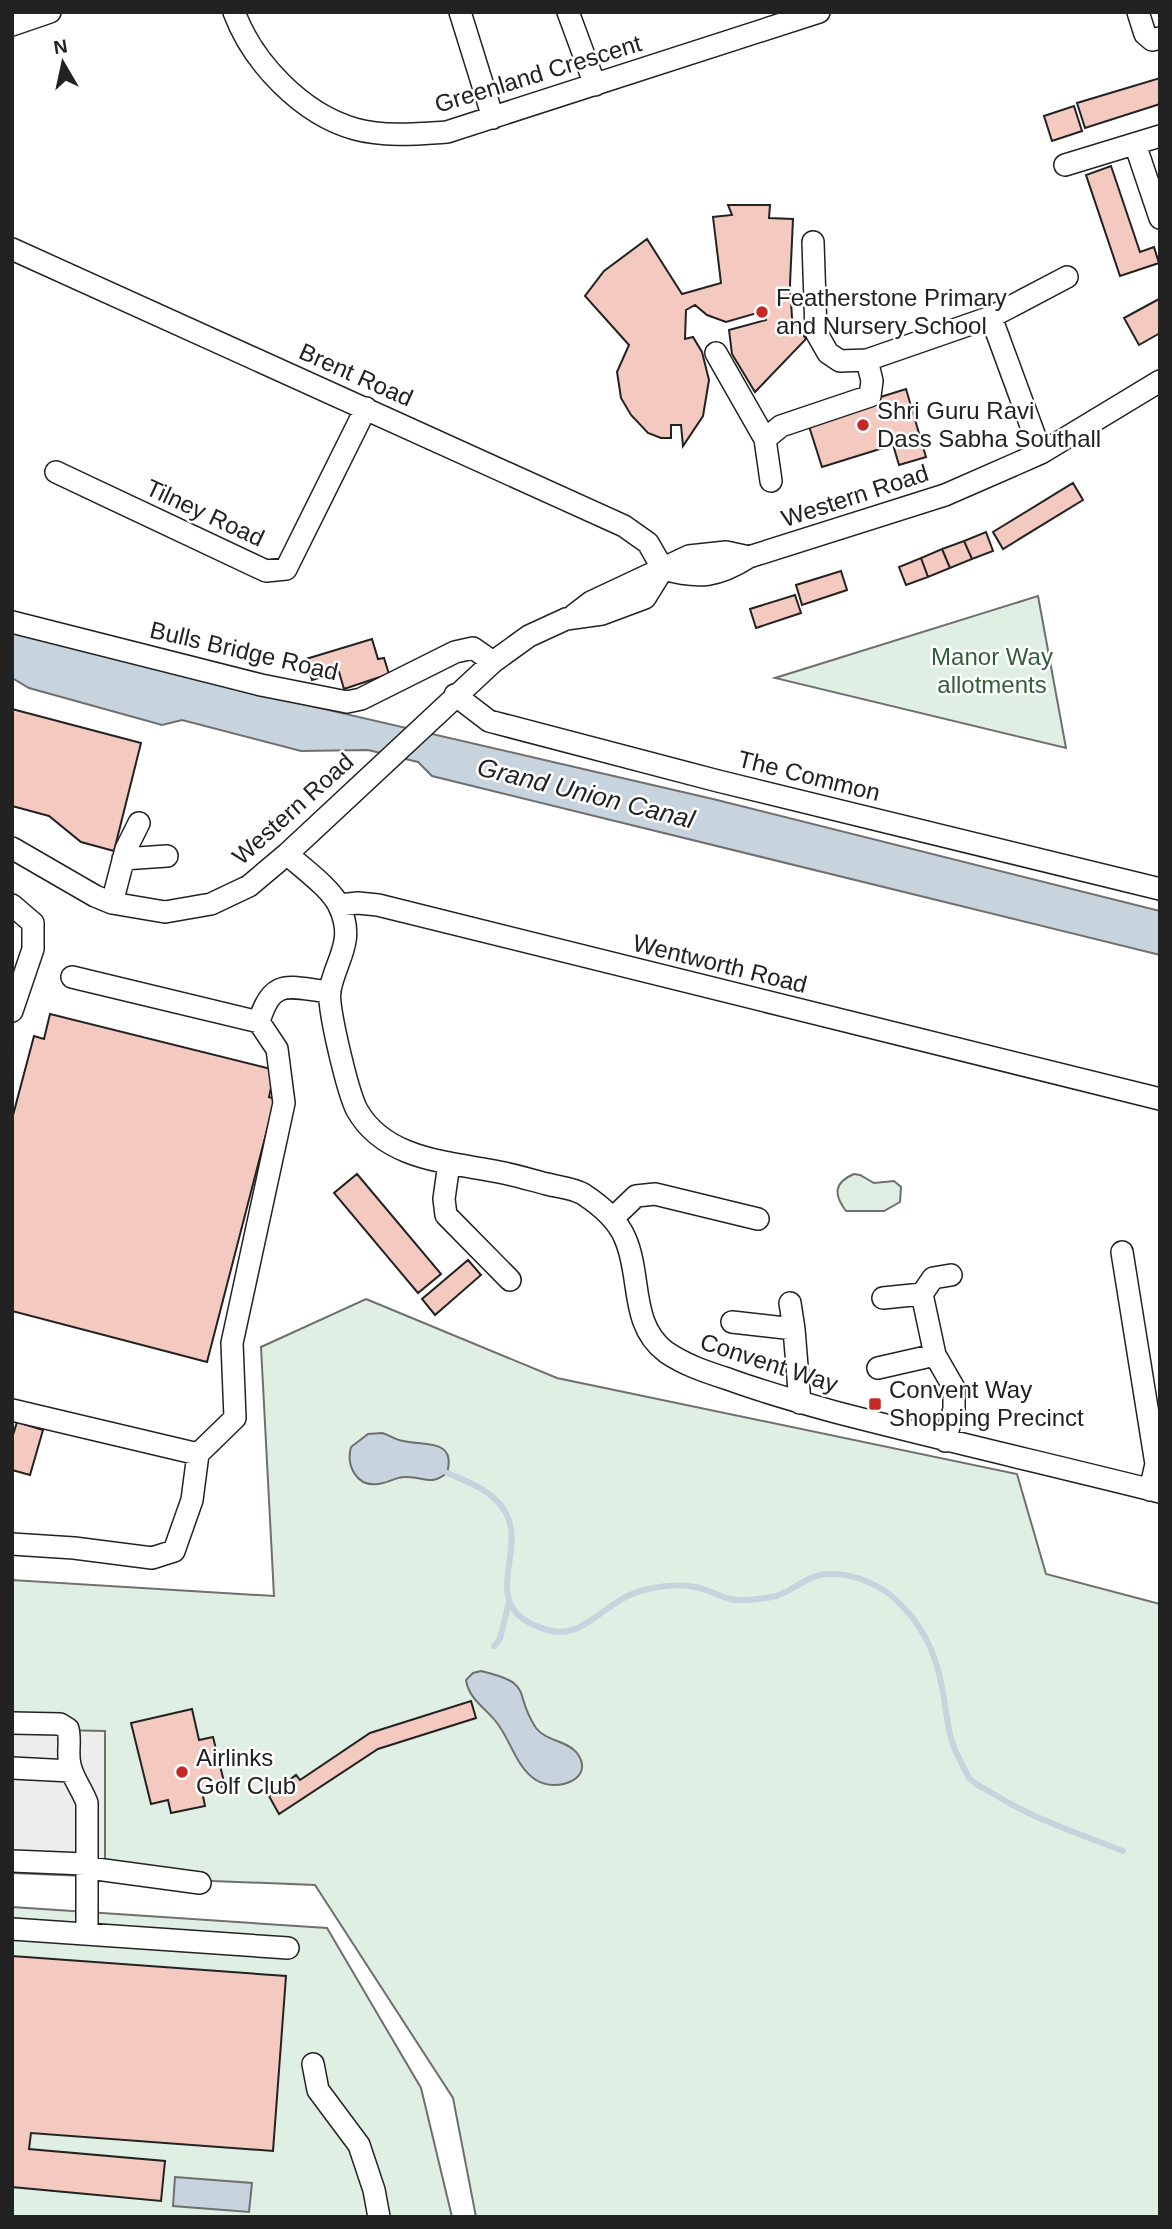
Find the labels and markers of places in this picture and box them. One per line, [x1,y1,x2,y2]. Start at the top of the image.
place label: Featherstone Primary and Nursery School [776,284,1007,339]
marker: Featherstone Primary and Nursery School [754,304,770,320]
place label: Shri Guru Ravi Dass Sabha Southall [877,397,1101,452]
marker: Shri Guru Ravi Dass Sabha Southall [855,417,871,433]
place label: Convent Way Shopping Precinct [889,1376,1084,1431]
marker: Convent Way Shopping Precinct [867,1396,883,1412]
place label: Airlinks Golf Club [196,1744,296,1799]
marker: Airlinks Golf Club [174,1764,190,1780]

